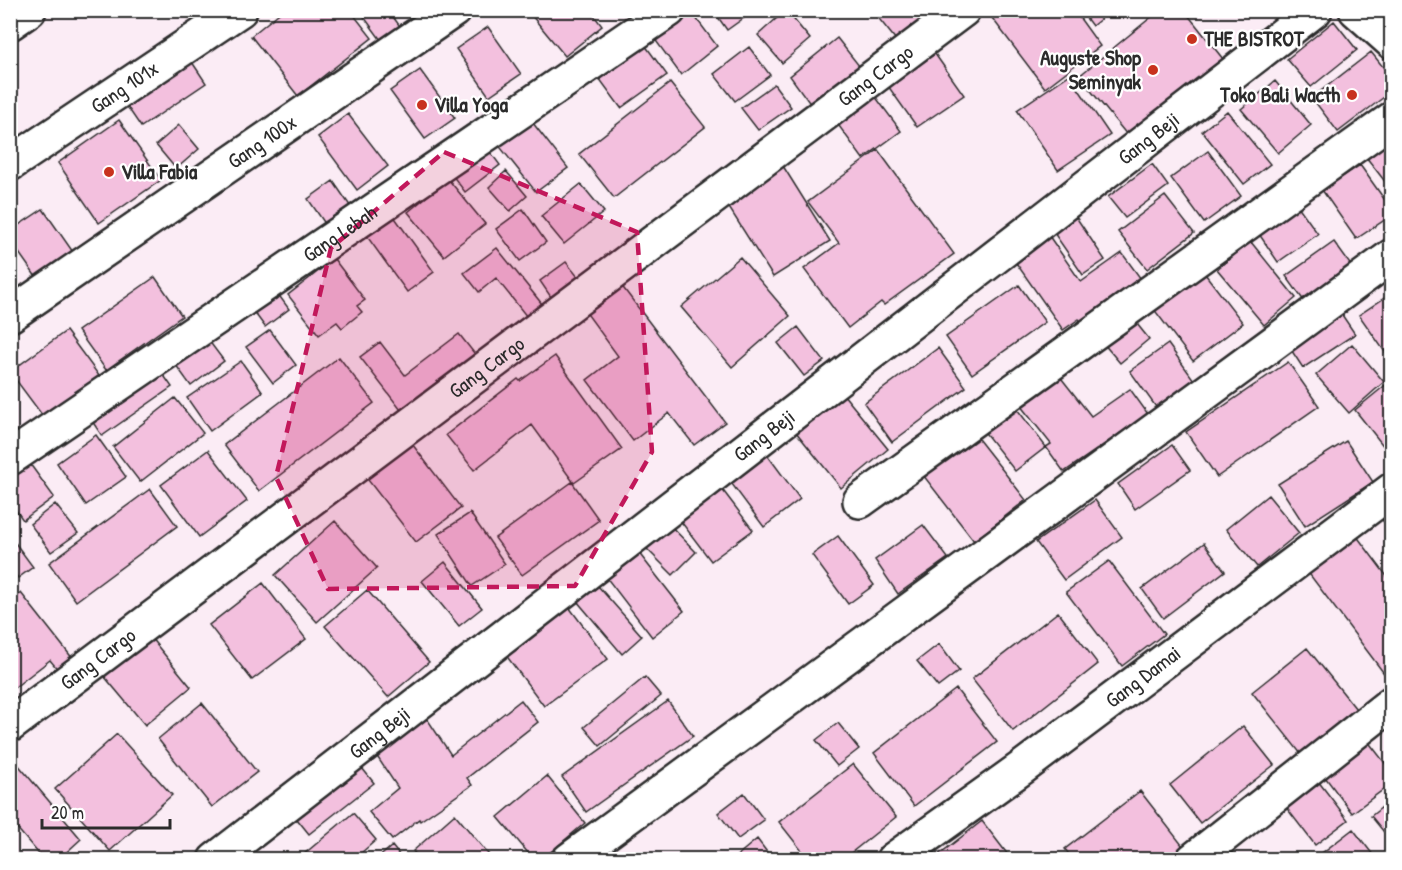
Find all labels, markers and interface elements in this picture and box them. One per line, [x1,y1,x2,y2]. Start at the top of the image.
place label: THE BISTROT [1203,24,1305,53]
marker: THE BISTROT [1185,32,1199,46]
street label: Gang Cargo [831,37,919,113]
place label: Auguste Shop Seminyak [1040,43,1142,97]
street label: Gang 101x [85,54,164,120]
marker: Auguste Shop Seminyak [1146,63,1160,77]
place label: Toko Bali Wacth [1219,80,1340,109]
marker: Toko Bali Wacth [1345,88,1359,102]
place label: Villa Yoga [434,90,509,120]
marker: Villa Yoga [415,98,429,112]
street label: Gang Beji [1112,105,1185,171]
street label: Gang 100x [222,107,302,175]
place label: Villa Fabia [121,157,198,186]
marker: Villa Fabia [102,165,116,179]
street label: Gang Lebah [297,198,383,269]
street label: Gang Cargo [443,329,530,405]
street label: Gang Beji [727,402,801,468]
street label: Gang Cargo [54,621,141,697]
street label: Gang Damai [1099,639,1186,714]
street label: Gang Beji [342,699,416,766]
scale bar [42,792,170,830]
text: 20 m [51,800,84,825]

